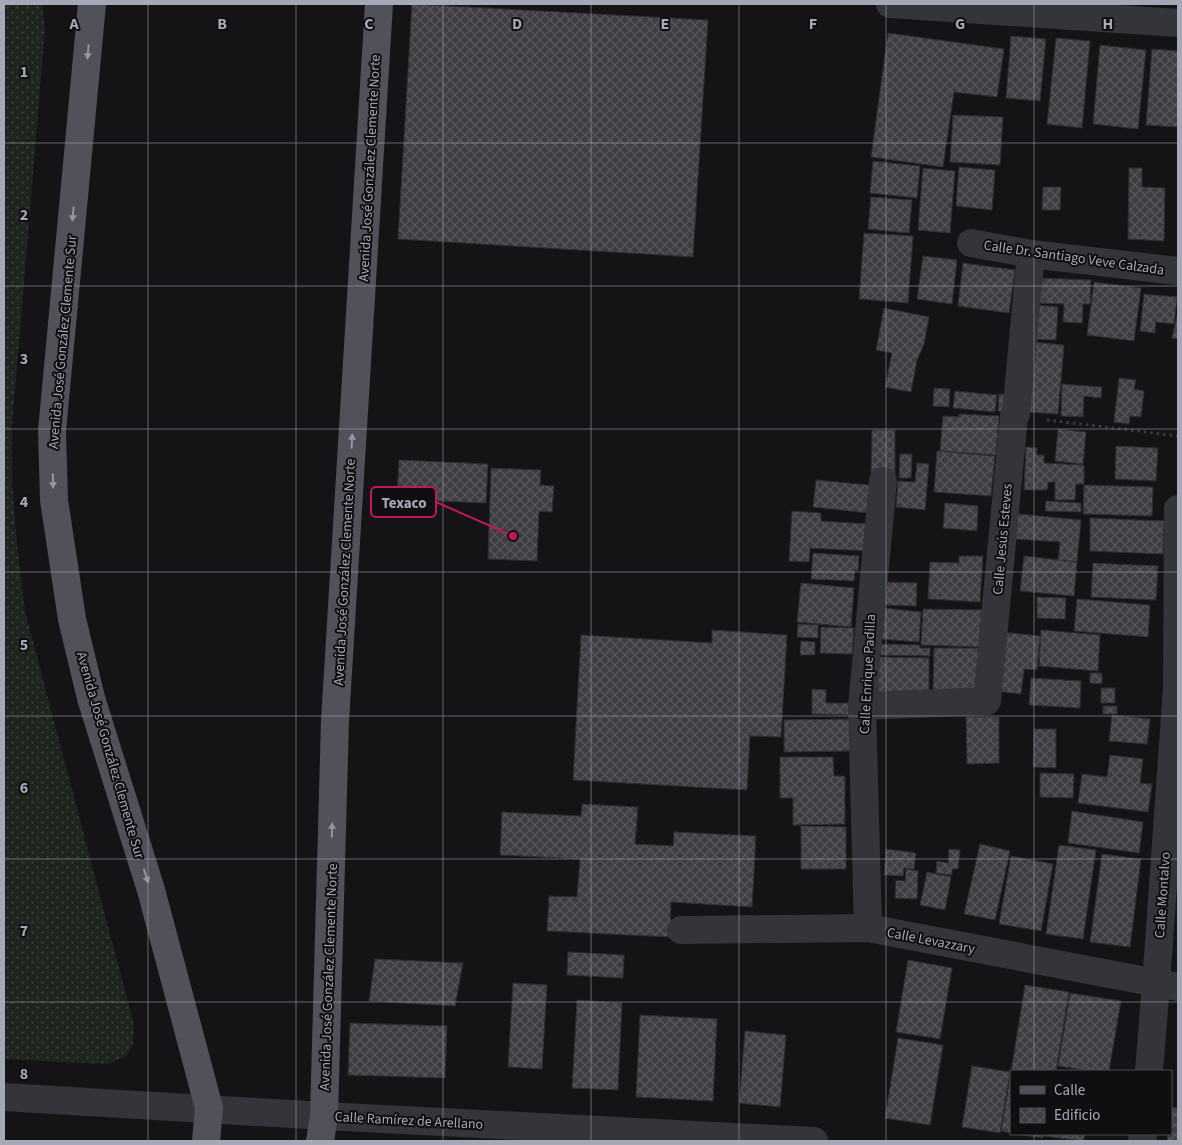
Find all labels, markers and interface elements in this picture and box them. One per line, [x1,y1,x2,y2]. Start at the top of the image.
text: A [68,13,79,35]
text: B [217,13,227,35]
text: C [364,13,374,35]
text: D [512,13,522,35]
text: E [661,13,669,35]
text: F [809,13,817,35]
text: G [955,13,965,35]
text: H [1103,13,1113,35]
one-way arrow [84,45,92,61]
street label: Avenida José González Clemente Norte [354,54,386,282]
text: 1 [20,61,28,83]
text: 2 [20,204,28,226]
one-way arrow [69,206,77,222]
street label: Avenida José González Clemente Sur [44,234,82,450]
street label: Calle Dr. Santiago Veve Calzada [982,235,1165,281]
text: 3 [20,348,28,370]
one-way arrow [349,433,357,449]
street label: Avenida José González Clemente Norte [329,458,361,686]
one-way arrow [50,473,58,489]
street label: Calle Jesús Esteves [988,483,1018,596]
callout: Texaco [371,487,436,517]
text: 4 [20,491,29,513]
text: Texaco [381,493,427,514]
street label: Calle Enrique Padilla [855,614,881,735]
text: 5 [20,634,28,656]
street label: Avenida José González Clemente Sur [71,650,149,861]
text: 6 [20,777,28,799]
one-way arrow [328,822,336,838]
street label: Calle Montalvo [1150,851,1176,939]
street label: Avenida José González Clemente Norte [315,863,343,1091]
one-way arrow [143,869,151,884]
text: 7 [20,920,28,942]
street label: Calle Levazzary [885,923,977,959]
text: 8 [20,1063,28,1085]
legend [1010,1070,1172,1135]
text: Calle [1054,1080,1085,1101]
text: Edificio [1054,1105,1101,1126]
street label: Calle Ramírez de Arellano [334,1107,484,1135]

